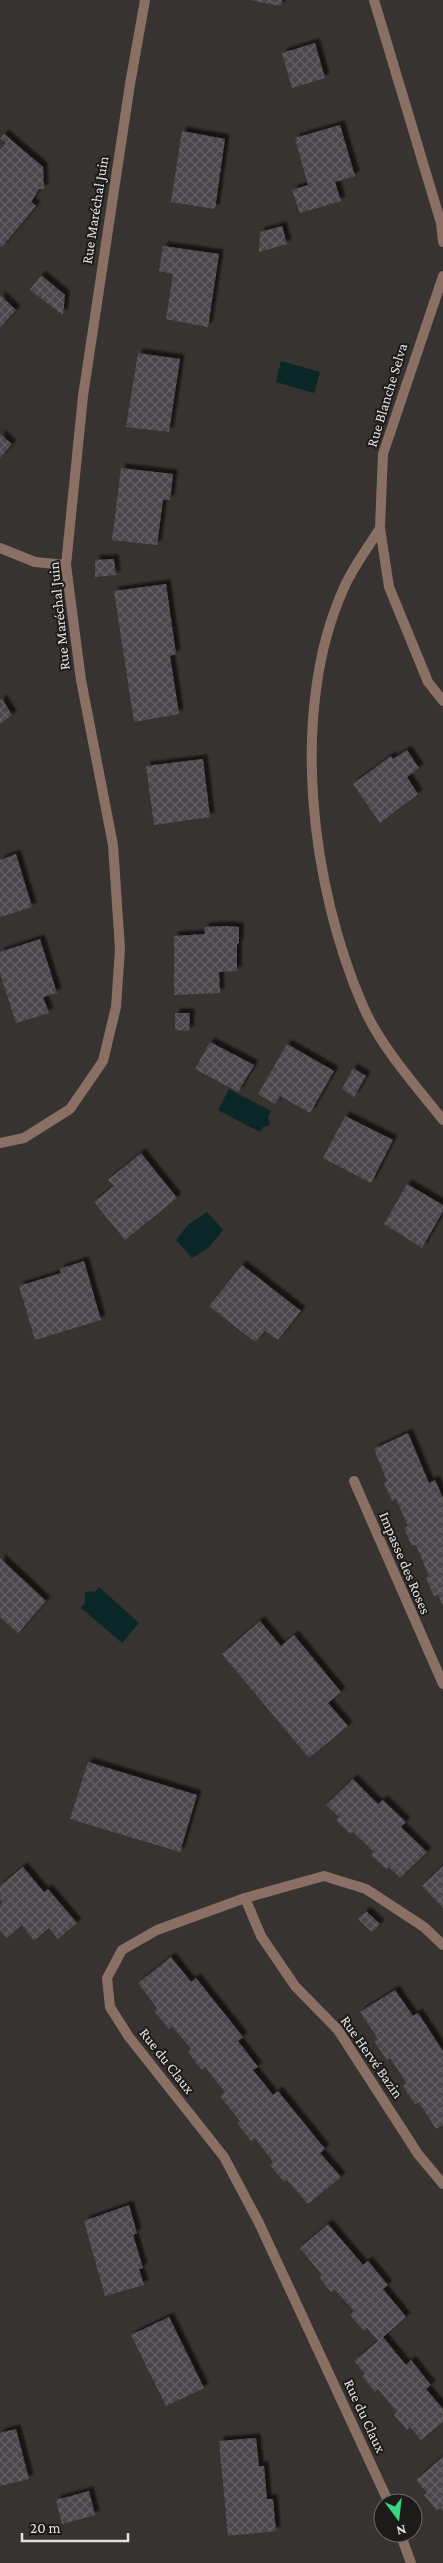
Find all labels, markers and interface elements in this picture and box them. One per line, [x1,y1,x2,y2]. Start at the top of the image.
street label: Rue Maréchal Juin [79,155,112,265]
street label: Rue Blanche Selva [364,341,410,449]
street label: Rue Maréchal Juin [45,561,74,671]
street label: Impasse des Roses [375,1509,434,1617]
street label: Rue Hervé Bazin [338,2013,406,2101]
street label: Rue du Claux [136,2025,198,2097]
street label: Rue du Claux [341,2377,389,2455]
north arrow [373,2493,423,2543]
scale bar [22,2510,129,2542]
text: 20 m [30,2520,61,2536]
text: N [394,2522,408,2540]

